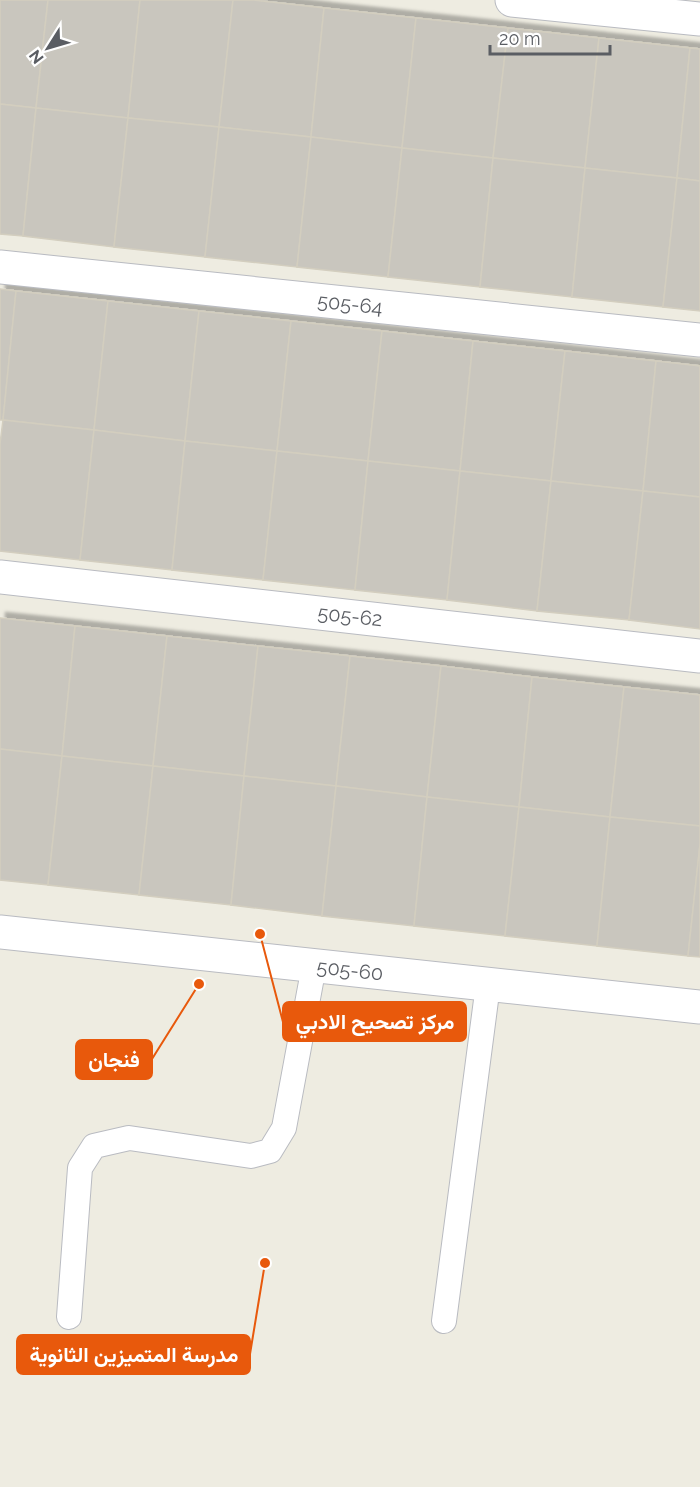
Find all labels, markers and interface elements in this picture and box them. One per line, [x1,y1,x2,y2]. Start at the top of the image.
north arrow [18,18,78,78]
scale bar [490,18,610,56]
text: 20 m [499,28,541,49]
text: N [25,46,48,67]
street label: 505-64 [316,289,384,319]
street label: 505-62 [316,601,384,631]
street label: 505-60 [316,955,384,985]
callout: مركز تصحيح الادبي [283,1002,466,1041]
text: مركز تصحيح الادبي [296,1009,454,1039]
callout: فنجان [76,1040,152,1079]
text: فنجان [88,1047,140,1072]
callout: مدرسة المتميزين الثانوية [17,1335,250,1374]
text: مدرسة المتميزين الثانوية [30,1342,238,1368]

